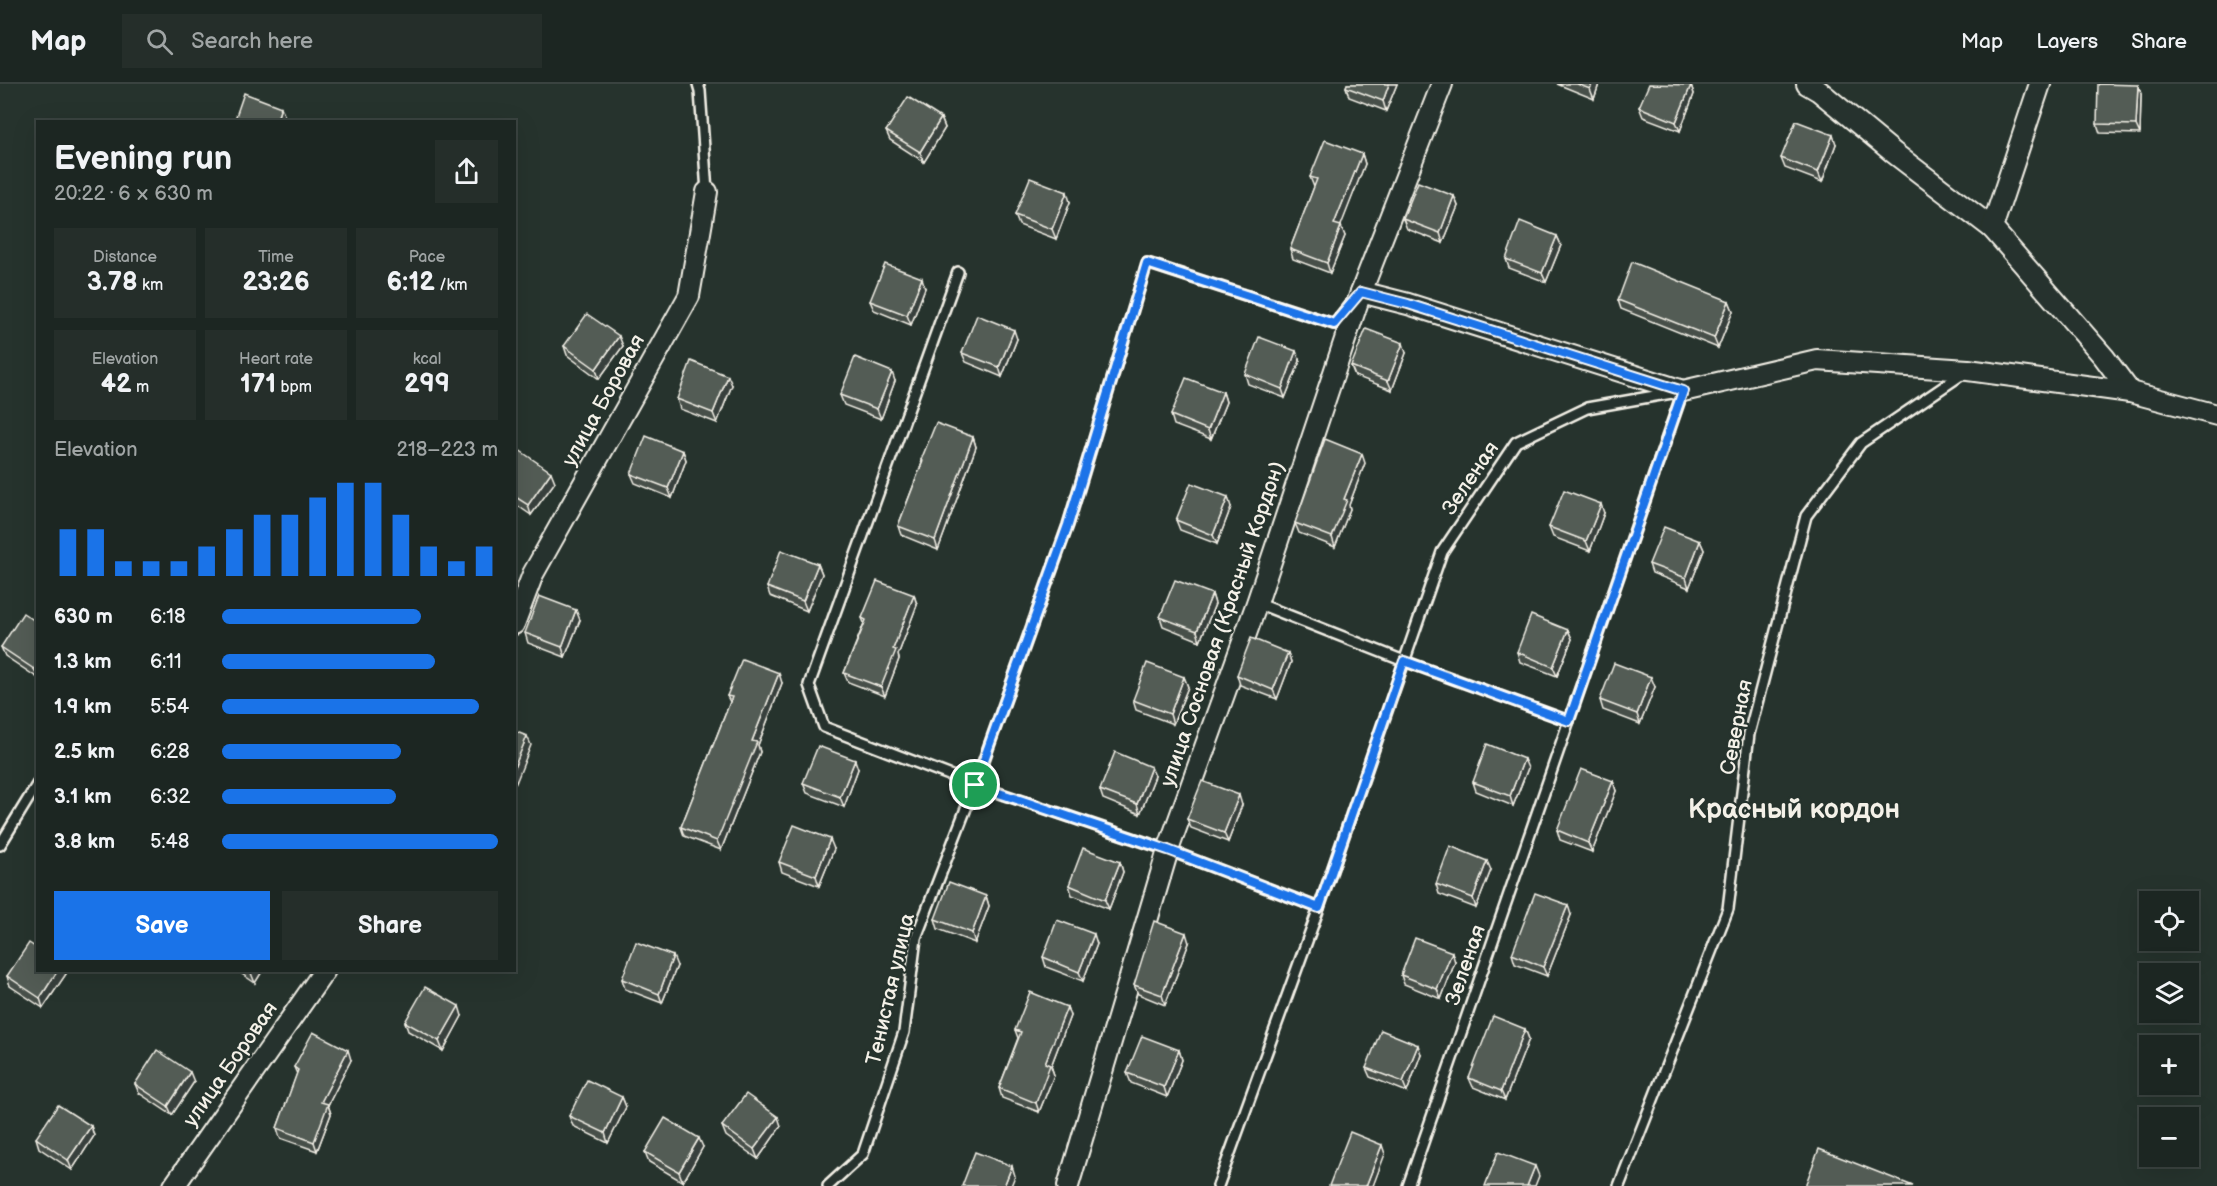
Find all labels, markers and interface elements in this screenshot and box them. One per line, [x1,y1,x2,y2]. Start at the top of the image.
search box [122,14,542,68]
text: Map [30,25,86,58]
icon: search [143,25,176,58]
text: Search here [191,28,313,55]
text: Map [1961,29,2003,54]
text: Layers [2036,29,2098,54]
text: Share [2131,29,2187,54]
text: Evening run [54,139,232,179]
button: share [435,140,498,203]
text: 20:22 · 6 × 630 m [54,182,213,206]
text: Distance [93,248,157,267]
text: Time [258,248,294,267]
text: Pace [409,248,445,267]
text: 3.78 [87,267,138,298]
text: 23:26 [242,267,310,298]
text: 6:12 [386,267,435,298]
text: km [138,276,163,295]
text: /km [435,276,468,295]
street label: улица Боровая [557,330,650,471]
text: Elevation [92,350,158,369]
text: Heart rate [239,350,313,369]
text: kcal [413,350,441,369]
text: 42 [101,369,132,400]
text: 171 [240,369,276,400]
text: 299 [404,369,450,400]
text: m [132,378,149,397]
text: bpm [276,378,312,397]
street label: Зеленая [1437,437,1504,520]
text: Elevation [54,438,137,462]
text: 218–223 m [396,438,498,462]
street label: улица Сосновая (Красный Кордон) [1155,458,1290,790]
text: 630 m [54,605,113,629]
text: 6:18 [150,605,186,629]
text: 1.3 km [54,650,111,674]
text: 6:11 [150,650,182,674]
street label: Северная [1715,677,1758,777]
text: 1.9 km [54,695,111,719]
text: 5:54 [150,695,189,719]
text: 2.5 km [54,740,115,764]
text: 6:28 [150,740,190,764]
pin [949,759,1000,810]
icon: arrive [958,768,991,801]
text: 3.1 km [54,785,111,809]
text: 6:32 [150,785,190,809]
district label: Красный кордон [1688,794,1900,826]
text: 3.8 km [54,830,115,854]
text: 5:48 [150,830,189,854]
button: Save [54,891,270,960]
button: Share [282,891,498,960]
map controls [2139,891,2199,1167]
button: locate [2139,891,2199,951]
street label: Тенистая улица [861,910,920,1067]
street label: Зеленая [1440,922,1491,1009]
button: layers [2139,963,2199,1023]
street label: улица Боровая [178,997,283,1132]
button: + [2139,1035,2199,1095]
button: − [2139,1107,2199,1167]

